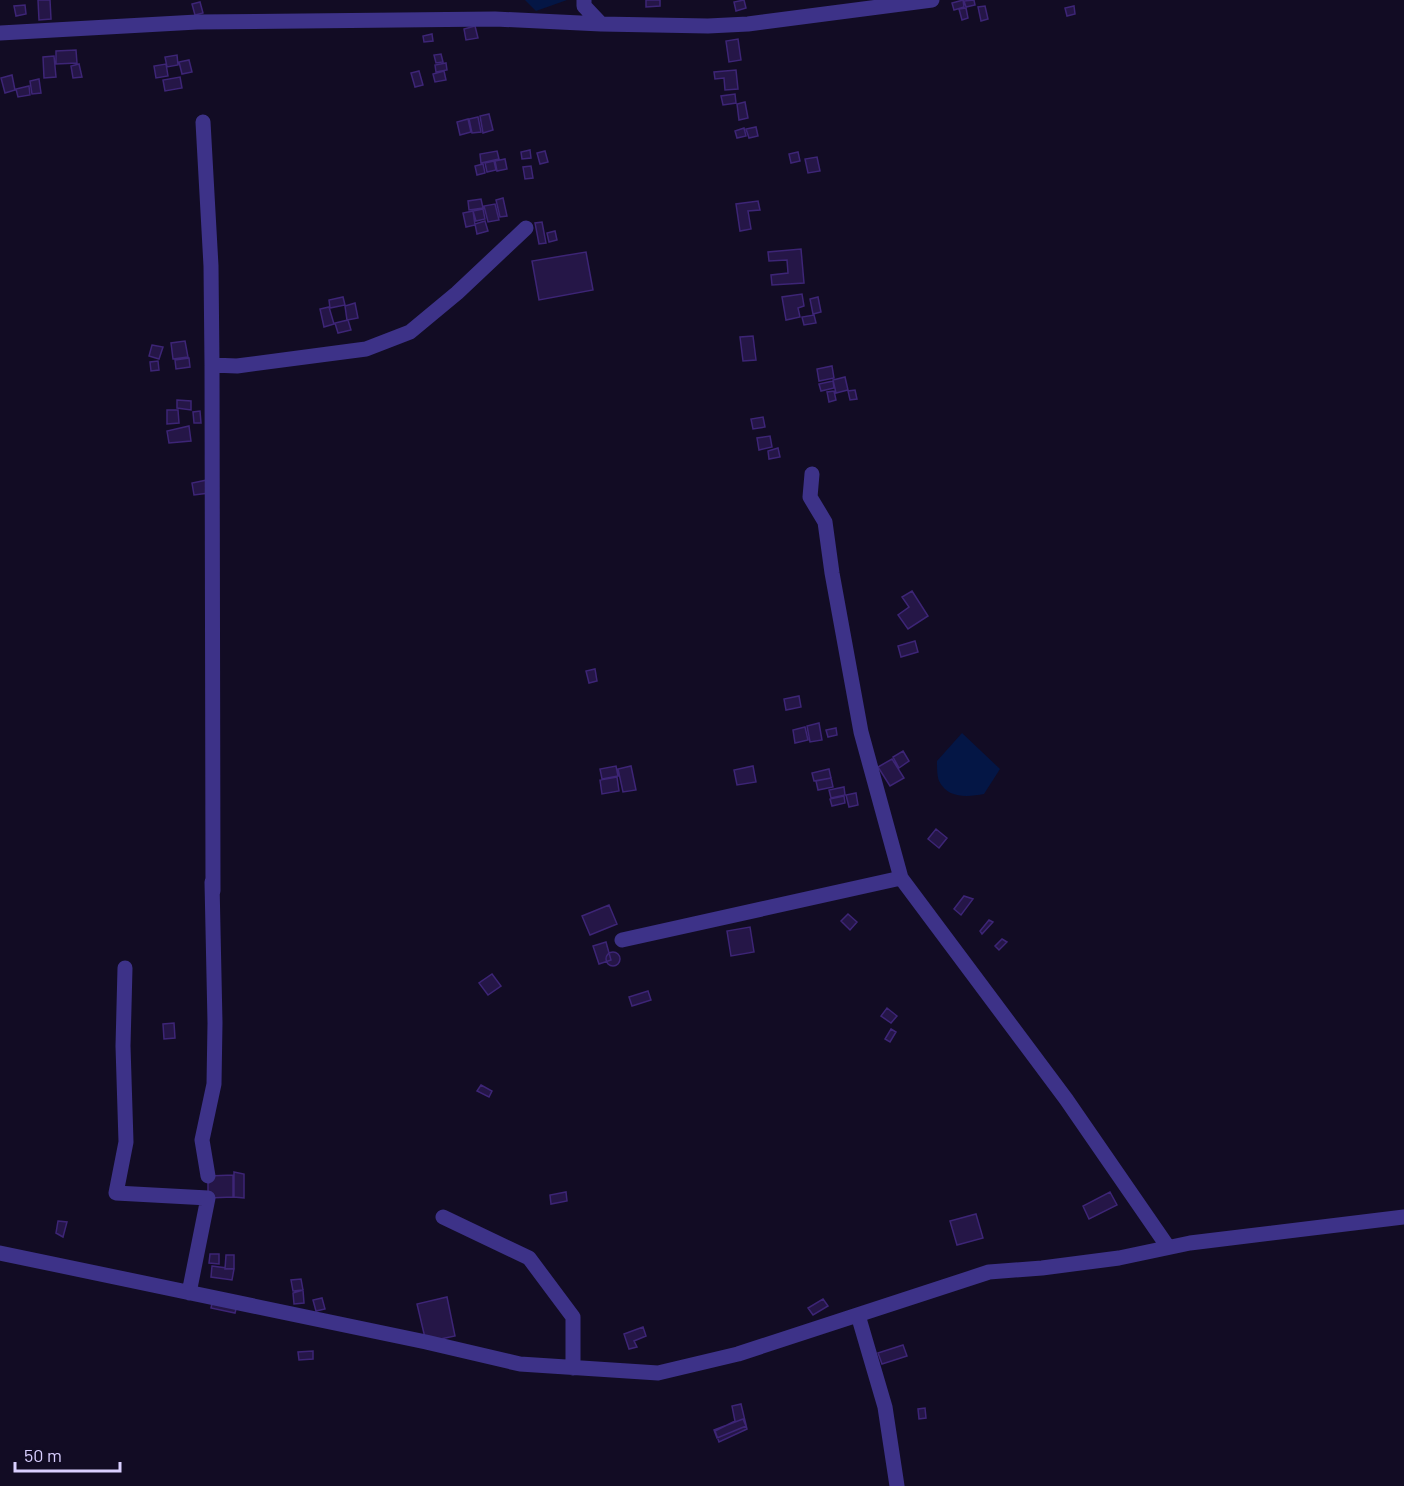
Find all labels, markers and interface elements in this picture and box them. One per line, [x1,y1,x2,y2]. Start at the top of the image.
scale bar [15,1435,120,1473]
text: 50 m [24,1444,62,1466]

